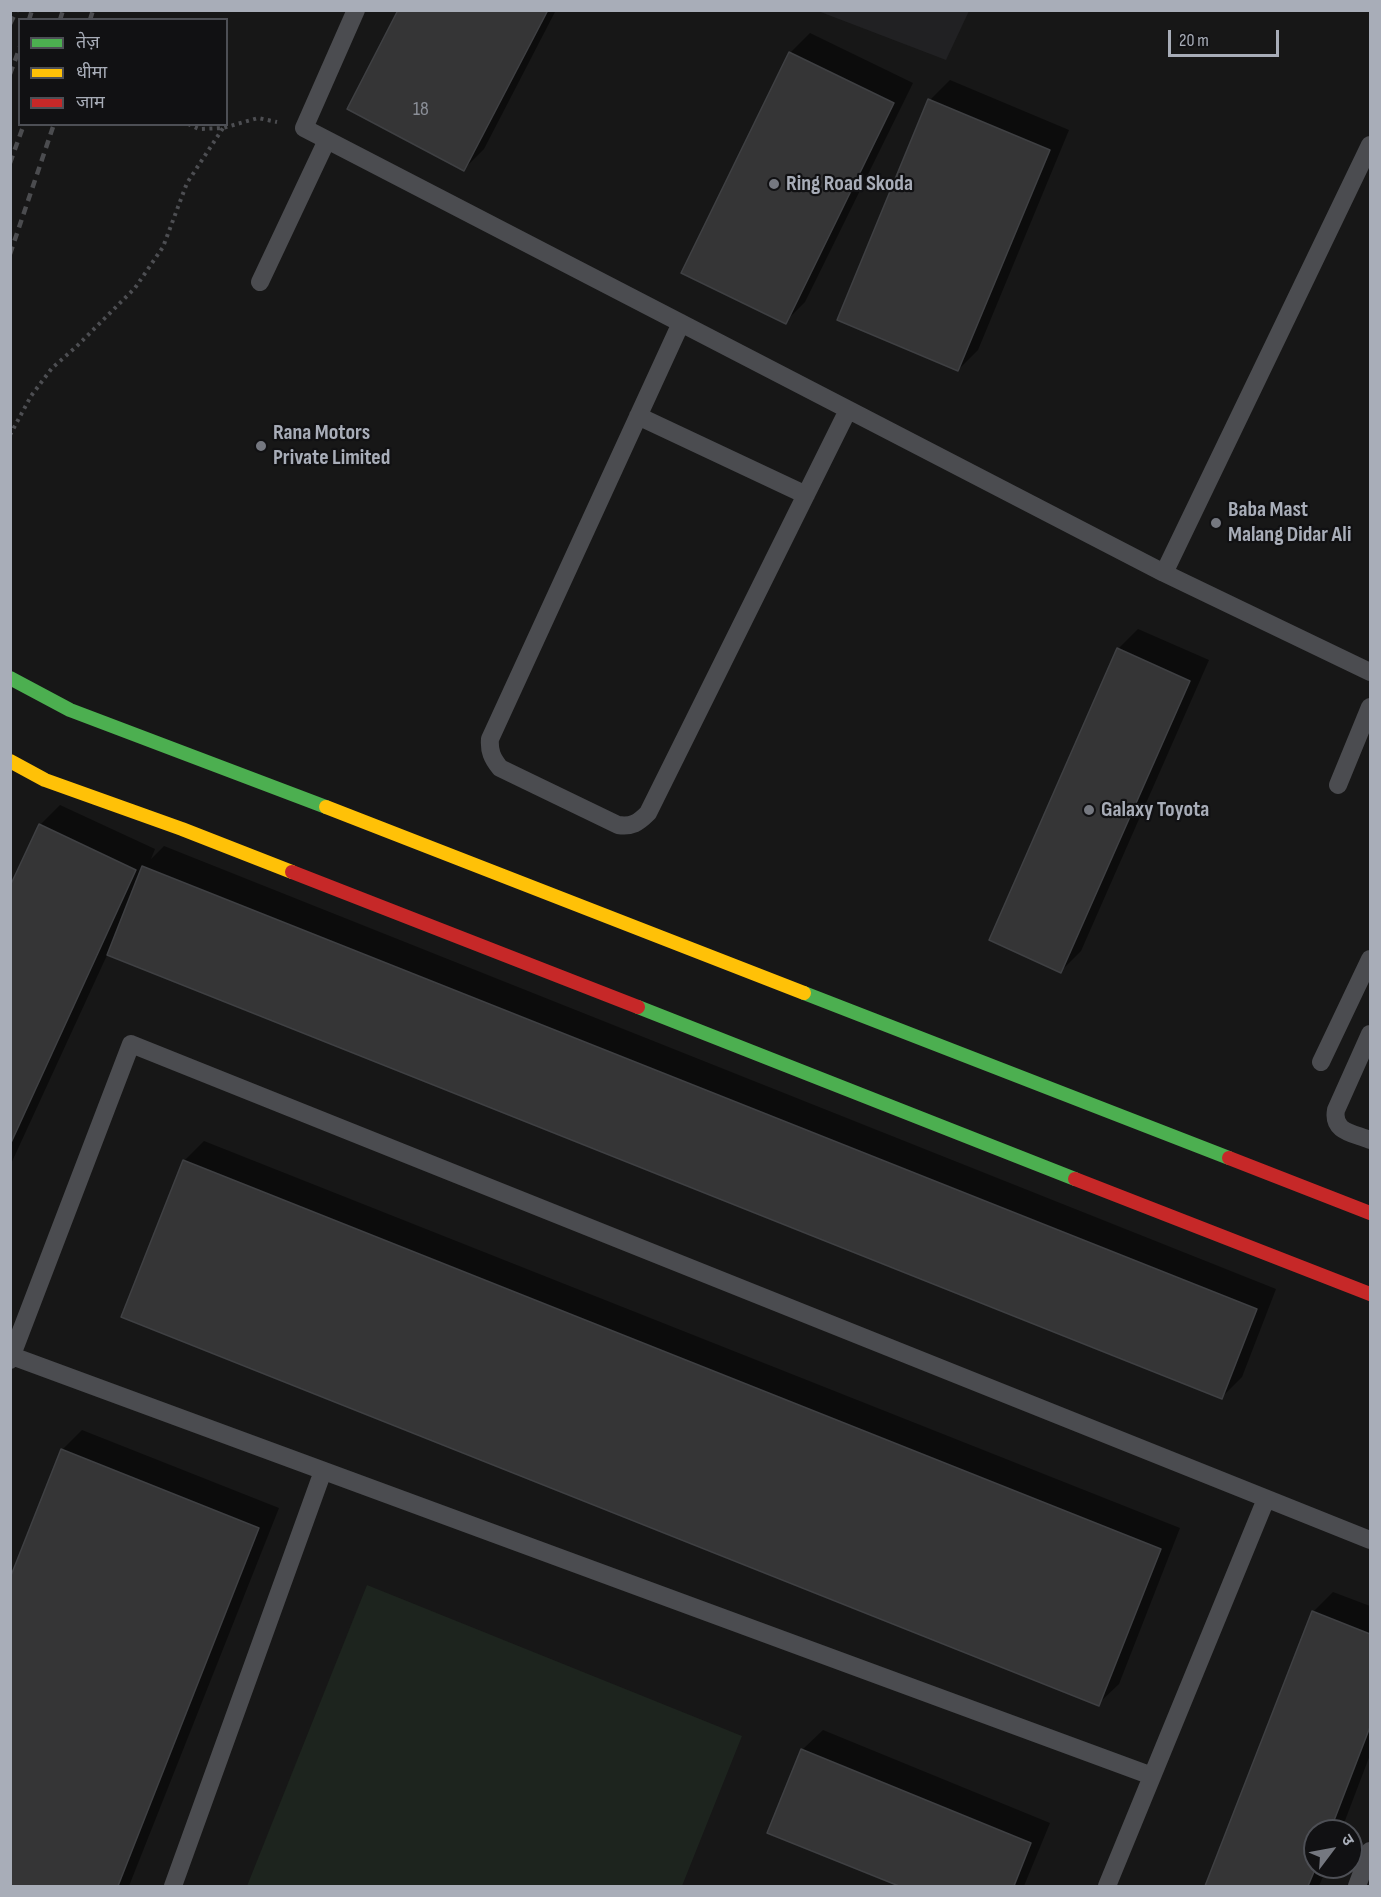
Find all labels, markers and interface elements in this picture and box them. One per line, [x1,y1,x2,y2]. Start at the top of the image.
legend [18,18,228,126]
scale bar [1171,18,1282,56]
text: 20 m [1179,30,1209,51]
text: तेज़ [76,32,100,53]
text: धीमा [76,62,107,83]
text: जाम [76,92,105,113]
house number: 18 [413,98,429,122]
place label: Ring Road Skoda [786,171,913,197]
marker: Ring Road Skoda [767,177,781,191]
place label: Rana Motors Private Limited [273,420,390,472]
marker: Rana Motors Private Limited [254,439,268,453]
place label: Baba Mast Malang Didar Ali [1228,497,1351,548]
marker: Baba Mast Malang Didar Ali [1209,516,1223,530]
place label: Galaxy Toyota [1101,797,1209,823]
marker: Galaxy Toyota [1082,803,1096,817]
north arrow [1303,1819,1363,1879]
text: उ [1336,1831,1358,1849]

